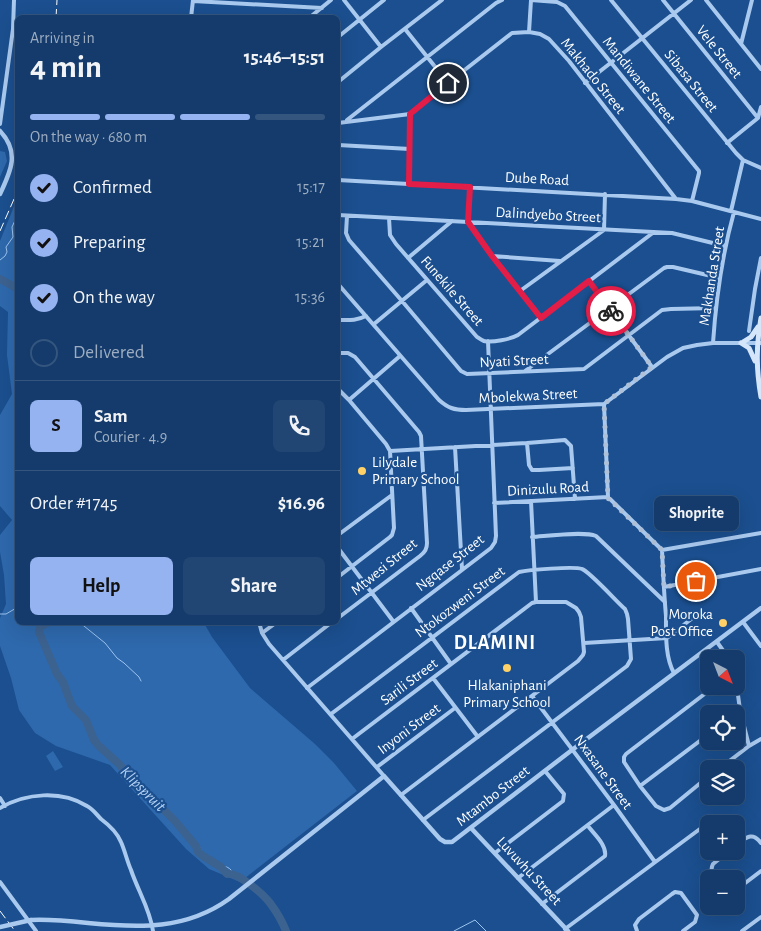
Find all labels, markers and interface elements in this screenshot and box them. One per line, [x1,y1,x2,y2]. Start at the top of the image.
street label: Vele Street [693,23,745,81]
text: Arriving in [30,30,95,46]
street label: Mandiwane Street [600,34,679,126]
street label: Makhado Street [558,35,628,117]
street label: Sibasa Street [661,47,721,115]
text: 15:46–15:51 [244,48,325,67]
text: 4 min [30,51,102,83]
pin [427,62,469,104]
icon: home [434,69,462,97]
text: On the way · 680 m [30,129,147,145]
street label: Dube Road [505,170,570,188]
icon: check [30,174,58,202]
text: Confirmed [73,178,152,197]
text: 15:17 [297,179,325,195]
street label: Dalindyebo Street [495,205,601,225]
street label: Makhanda Street [697,225,727,327]
icon: check [30,229,58,257]
text: Preparing [73,233,146,252]
text: 15:21 [296,234,325,250]
street label: Funekile Street [418,253,486,329]
icon: check [30,284,58,312]
courier [586,286,636,336]
text: On the way [73,288,155,307]
text: 15:36 [295,289,325,305]
icon: bike [597,297,625,325]
text: Delivered [73,343,145,362]
street label: Nyati Street [479,352,549,370]
street label: Mbolekwa Street [478,386,578,406]
button: phone [273,400,325,452]
text: Sam [94,407,128,426]
text: S [51,416,61,435]
text: Courier · 4.9 [94,429,167,445]
place label: Lilydale Primary School [372,455,460,487]
marker: Lilydale Primary School [356,465,368,477]
street label: Dinizulu Road [507,479,590,499]
text: Order #1745 [30,494,117,513]
text: $16.96 [278,494,325,513]
callout: Shoprite [654,496,738,531]
text: Shoprite [669,505,724,521]
street label: Ngqase Street [413,532,487,594]
street label: Mtwesi Street [348,536,420,598]
button: Help [30,557,173,615]
button: Share [183,557,325,615]
pin [675,560,717,602]
street label: Ntokozweni Street [412,563,508,640]
icon: bag [682,567,710,595]
place label: Moroka Post Office [651,607,713,639]
marker: Moroka Post Office [717,617,729,629]
district label: DLAMINI [454,633,536,653]
north arrow [700,650,745,695]
map controls [700,650,745,915]
street label: Sarili Street [378,656,441,708]
marker: Hlakaniphani Primary School [501,662,513,674]
place label: Hlakaniphani Primary School [463,678,551,710]
street label: Inyoni Street [375,701,443,757]
button: locate [700,705,745,750]
street label: Nxasane Street [571,732,635,812]
button: layers [700,760,745,805]
water label: Klipspruit [117,763,169,816]
street label: Mtambo Street [454,763,532,829]
button: + [700,815,745,860]
street label: Luvuvhu Street [494,834,564,908]
button: − [700,870,745,915]

